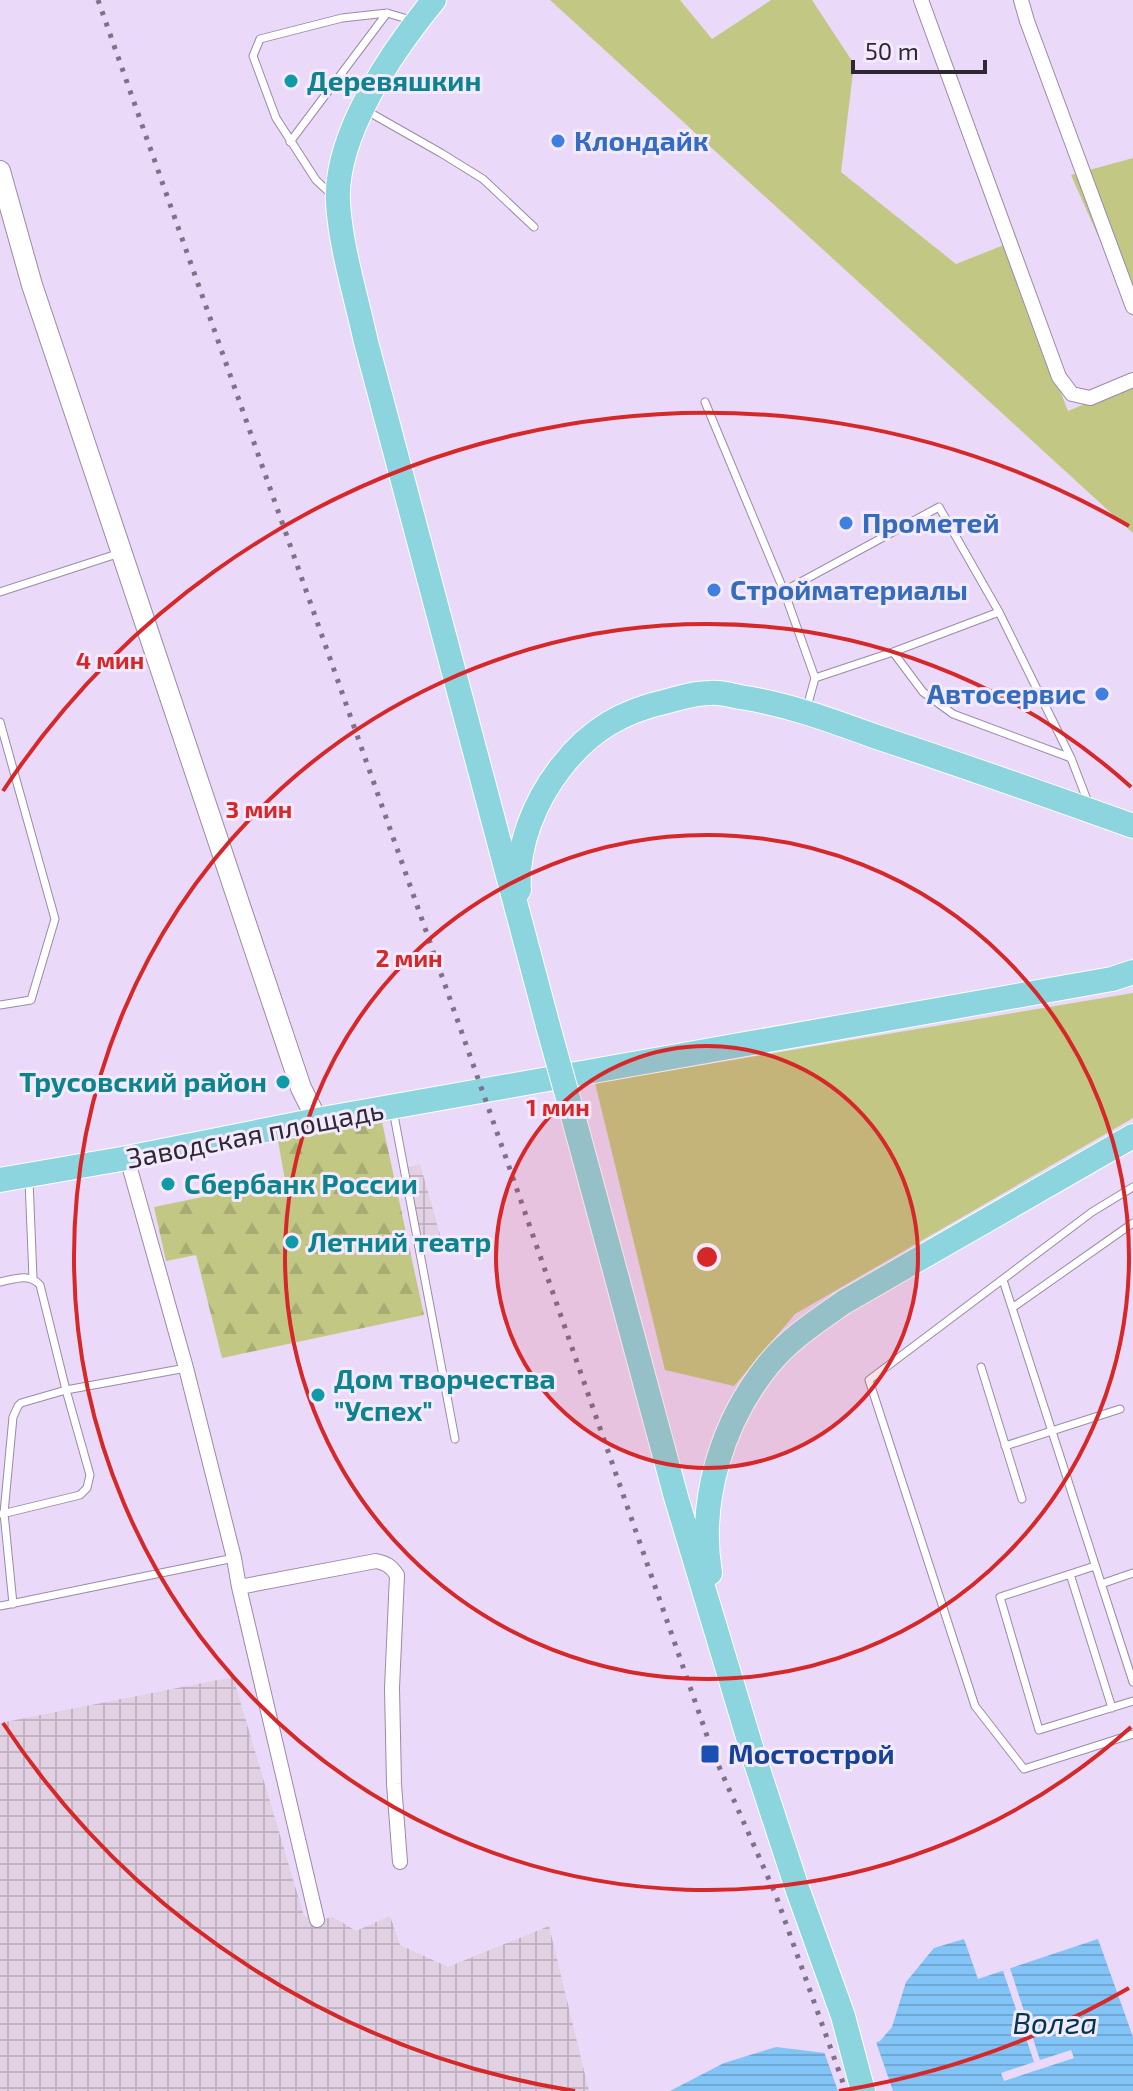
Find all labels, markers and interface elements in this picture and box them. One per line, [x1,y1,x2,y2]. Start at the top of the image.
scale bar [853,24,985,74]
text: 50 m [865,36,919,65]
place label: Деревяшкин [307,63,481,97]
marker: Деревяшкин [282,72,300,90]
place label: Клондайк [574,123,709,157]
marker: Клондайк [549,132,567,150]
place label: Прометей [862,505,1000,539]
marker: Прометей [837,514,855,532]
place label: Стройматериалы [730,572,968,606]
marker: Стройматериалы [705,581,723,599]
text: 4 мин [76,645,144,674]
place label: Автосервис [927,676,1086,710]
marker: Автосервис [1093,685,1111,703]
text: 3 мин [226,794,292,823]
text: 2 мин [375,943,443,972]
place label: Трусовский район [19,1064,267,1098]
marker: Трусовский район [274,1073,292,1091]
street label: Заводская площадь [123,1091,386,1175]
text: 1 мин [526,1092,590,1121]
place label: Сбербанк России [184,1166,418,1200]
marker: Сбербанк России [159,1175,177,1193]
place label: Летний театр [308,1224,491,1258]
marker: Летний театр [283,1233,301,1251]
centre of rings [693,1243,721,1271]
place label: Дом творчества "Успех" [334,1361,556,1427]
marker: Дом творчества "Успех" [309,1386,327,1404]
place label: Мостострой [728,1736,895,1770]
marker: Мостострой [699,1743,721,1765]
water label: Волга [1013,2004,1098,2040]

